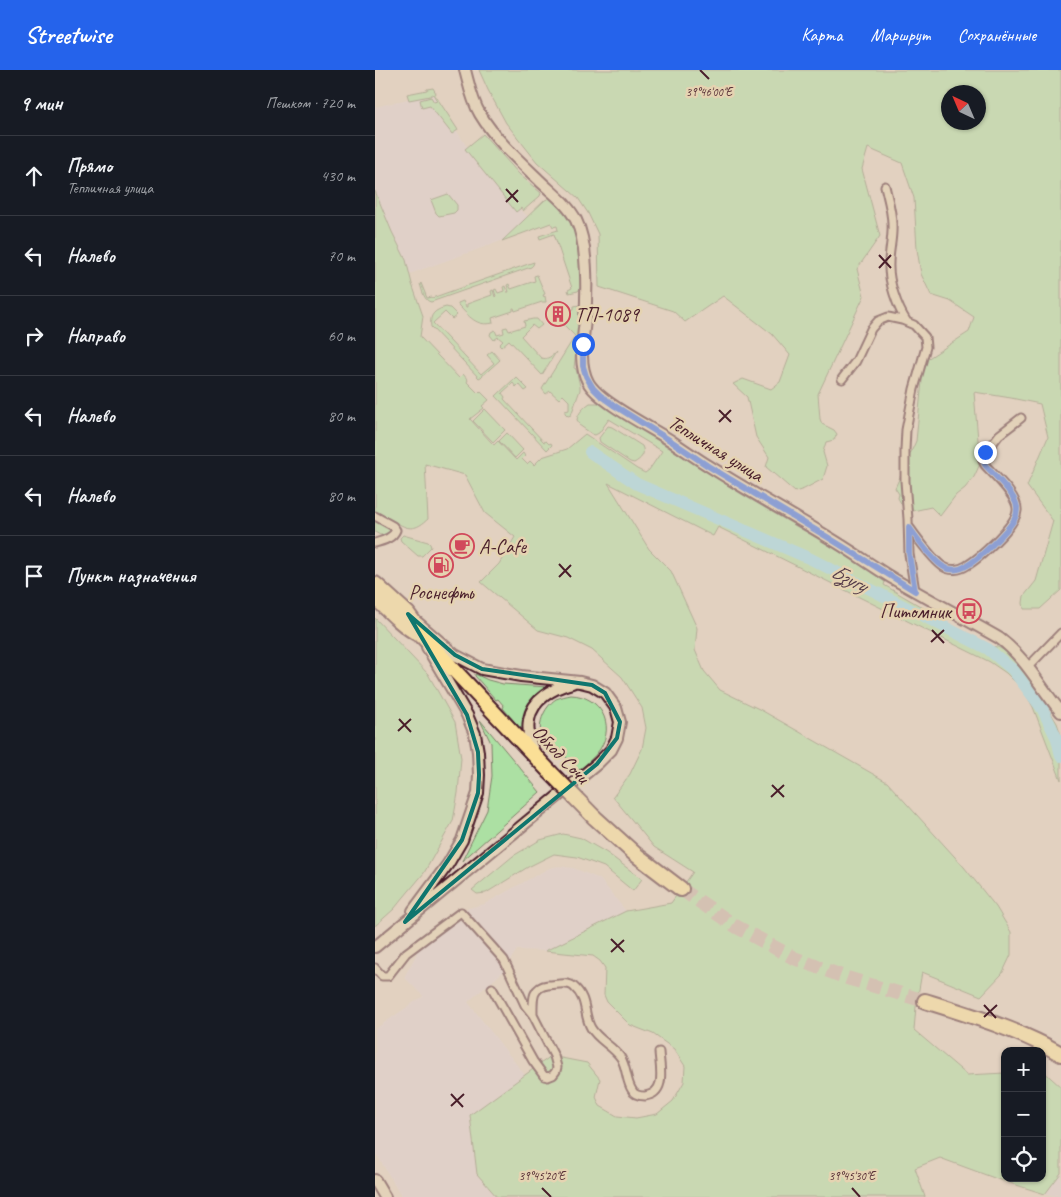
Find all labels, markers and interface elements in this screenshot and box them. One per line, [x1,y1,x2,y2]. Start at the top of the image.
text: Streetwise [25,20,111,50]
text: Карта [801,24,842,46]
text: Маршрут [870,24,930,46]
text: Сохранённые [958,24,1036,46]
text: 39°46'00"E [686,84,734,100]
north arrow [941,85,986,130]
text: 9 мин [20,90,62,116]
text: Пешком · 720 m [266,93,355,113]
text: Прямо [67,154,112,178]
icon: ahead [20,162,48,190]
text: 430 m [321,166,355,186]
text: Тепличная улица [67,178,153,198]
icon: left [20,242,48,270]
text: Налево [67,244,115,268]
text: 70 m [328,246,355,266]
building icon: ТП-1089 [545,301,571,327]
place label: ТП-1089 [575,302,641,327]
icon: right [20,322,48,350]
text: Направо [67,324,125,348]
text: 60 m [328,326,355,346]
route start [572,333,595,356]
icon: left [20,402,48,430]
text: Налево [67,404,115,428]
text: 80 m [328,406,355,426]
street label: Тепличная улица [663,409,769,488]
route end [974,441,997,464]
icon: left [20,482,48,510]
text: Налево [67,484,115,508]
text: 80 m [328,486,355,506]
cafe icon: A-Cafe [449,533,475,559]
place label: A-Cafe [479,534,528,559]
fuel station icon: Роснефть [428,552,454,578]
water label: Бзугу [826,558,875,601]
icon: arrive [20,562,48,590]
text: Пункт назначения [67,564,196,588]
place label: Роснефть [409,580,475,605]
bus stop icon: Питомник [956,598,982,624]
place label: Питомник [880,599,953,624]
street label: Обход Сочи [527,720,596,790]
map controls [1001,1047,1046,1182]
button: + [1001,1047,1046,1092]
button: − [1001,1092,1046,1137]
button: locate [1001,1137,1046,1182]
text: 39°45'20"E [519,1168,567,1184]
text: 39°45'30"E [829,1168,877,1184]

